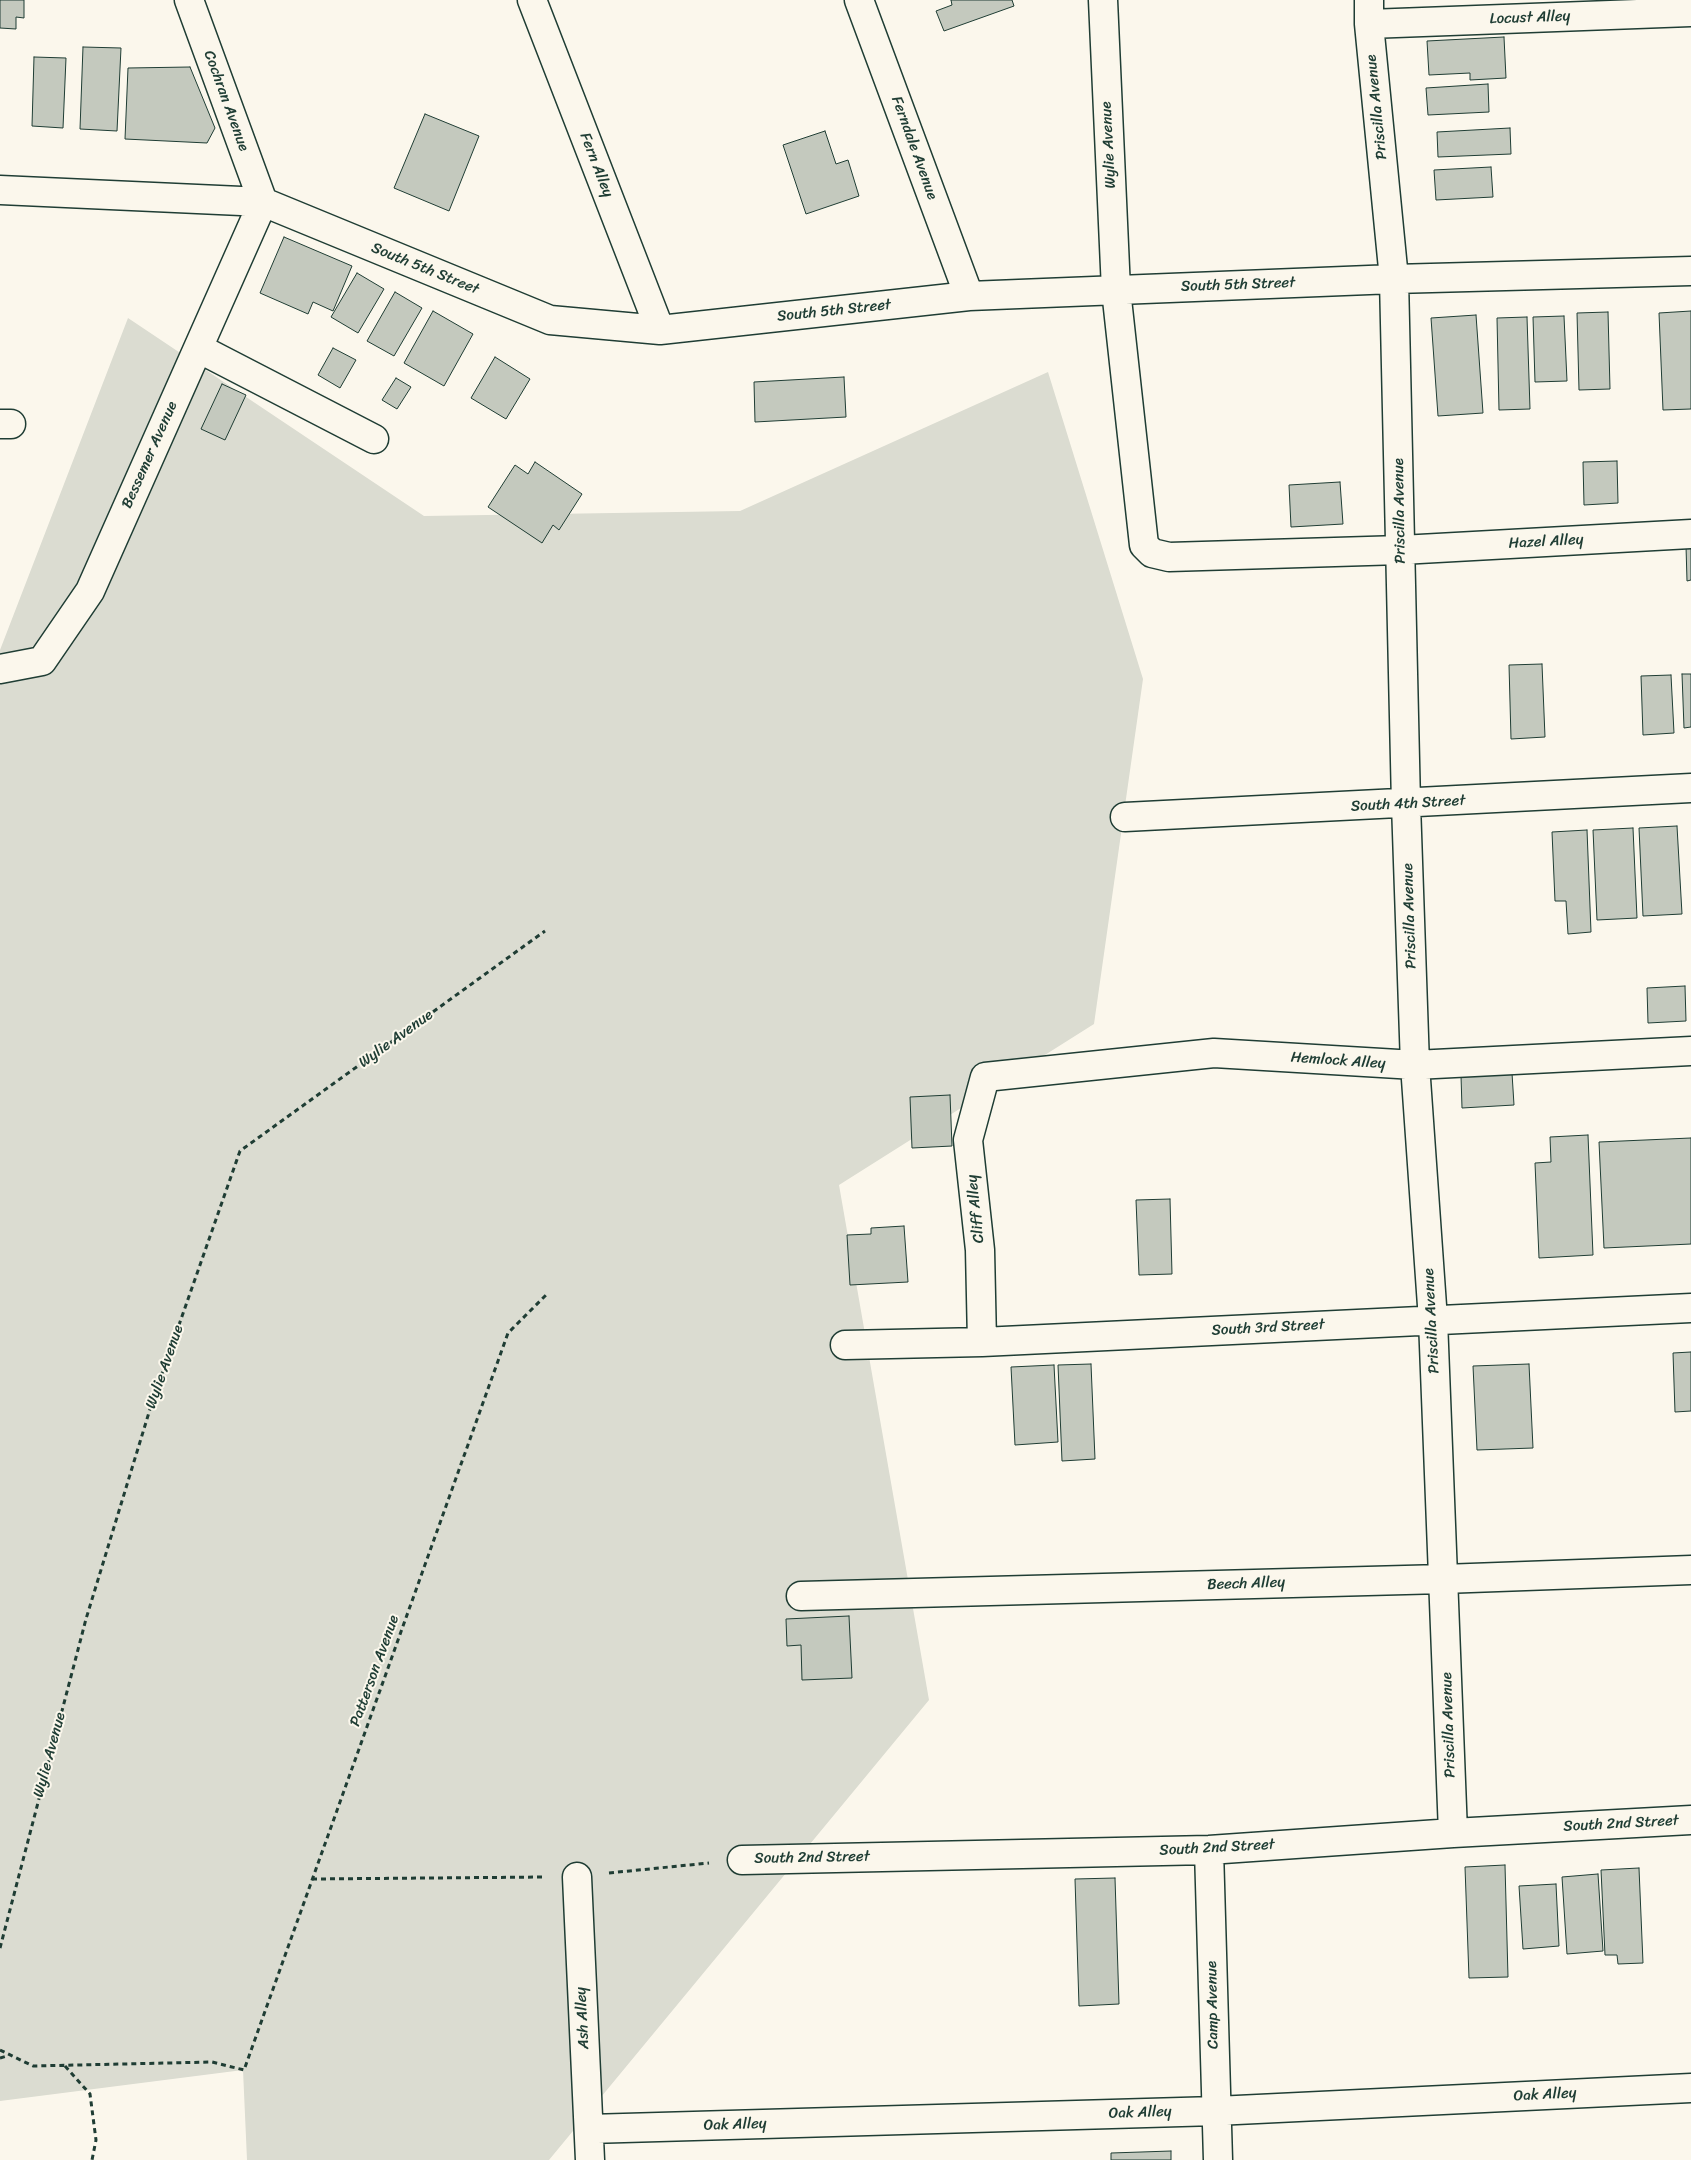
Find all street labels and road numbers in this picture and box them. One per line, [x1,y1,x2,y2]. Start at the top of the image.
street label: Locust Alley [1489,8,1571,28]
street label: Cochran Avenue [199,48,253,154]
street label: Priscilla Avenue [1363,53,1391,161]
street label: Ferndale Avenue [887,94,941,202]
street label: Wylie Avenue [1098,101,1120,189]
street label: Fern Alley [575,130,617,200]
street label: South 5th Street [369,239,481,299]
street label: South 5th Street [1180,274,1296,296]
street label: South 5th Street [776,296,892,326]
street label: Bessemer Avenue [118,399,182,511]
street label: Priscilla Avenue [1390,458,1410,564]
street label: Hazel Alley [1508,531,1584,553]
street label: South 4th Street [1350,792,1466,816]
street label: Priscilla Avenue [1399,863,1421,969]
street label: Wylie Avenue [355,1006,437,1072]
street label: Hemlock Alley [1290,1049,1386,1073]
street label: Cliff Alley [963,1174,989,1244]
street label: Priscilla Avenue [1420,1268,1444,1374]
street label: South 3rd Street [1211,1316,1325,1340]
street label: Wylie Avenue [142,1323,188,1411]
street label: Beech Alley [1207,1574,1285,1594]
street label: Patterson Avenue [347,1613,403,1729]
street label: Priscilla Avenue [1438,1672,1460,1778]
street label: Wylie Avenue [30,1711,70,1799]
street label: South 2nd Street [1563,1812,1679,1836]
street label: South 2nd Street [1159,1836,1275,1860]
street label: South 2nd Street [754,1848,870,1868]
street label: Camp Avenue [1203,1961,1223,2049]
street label: Ash Alley [572,1986,594,2050]
street label: Oak Alley [1513,2084,1577,2106]
street label: Oak Alley [1108,2103,1172,2123]
street label: Oak Alley [703,2115,767,2135]

